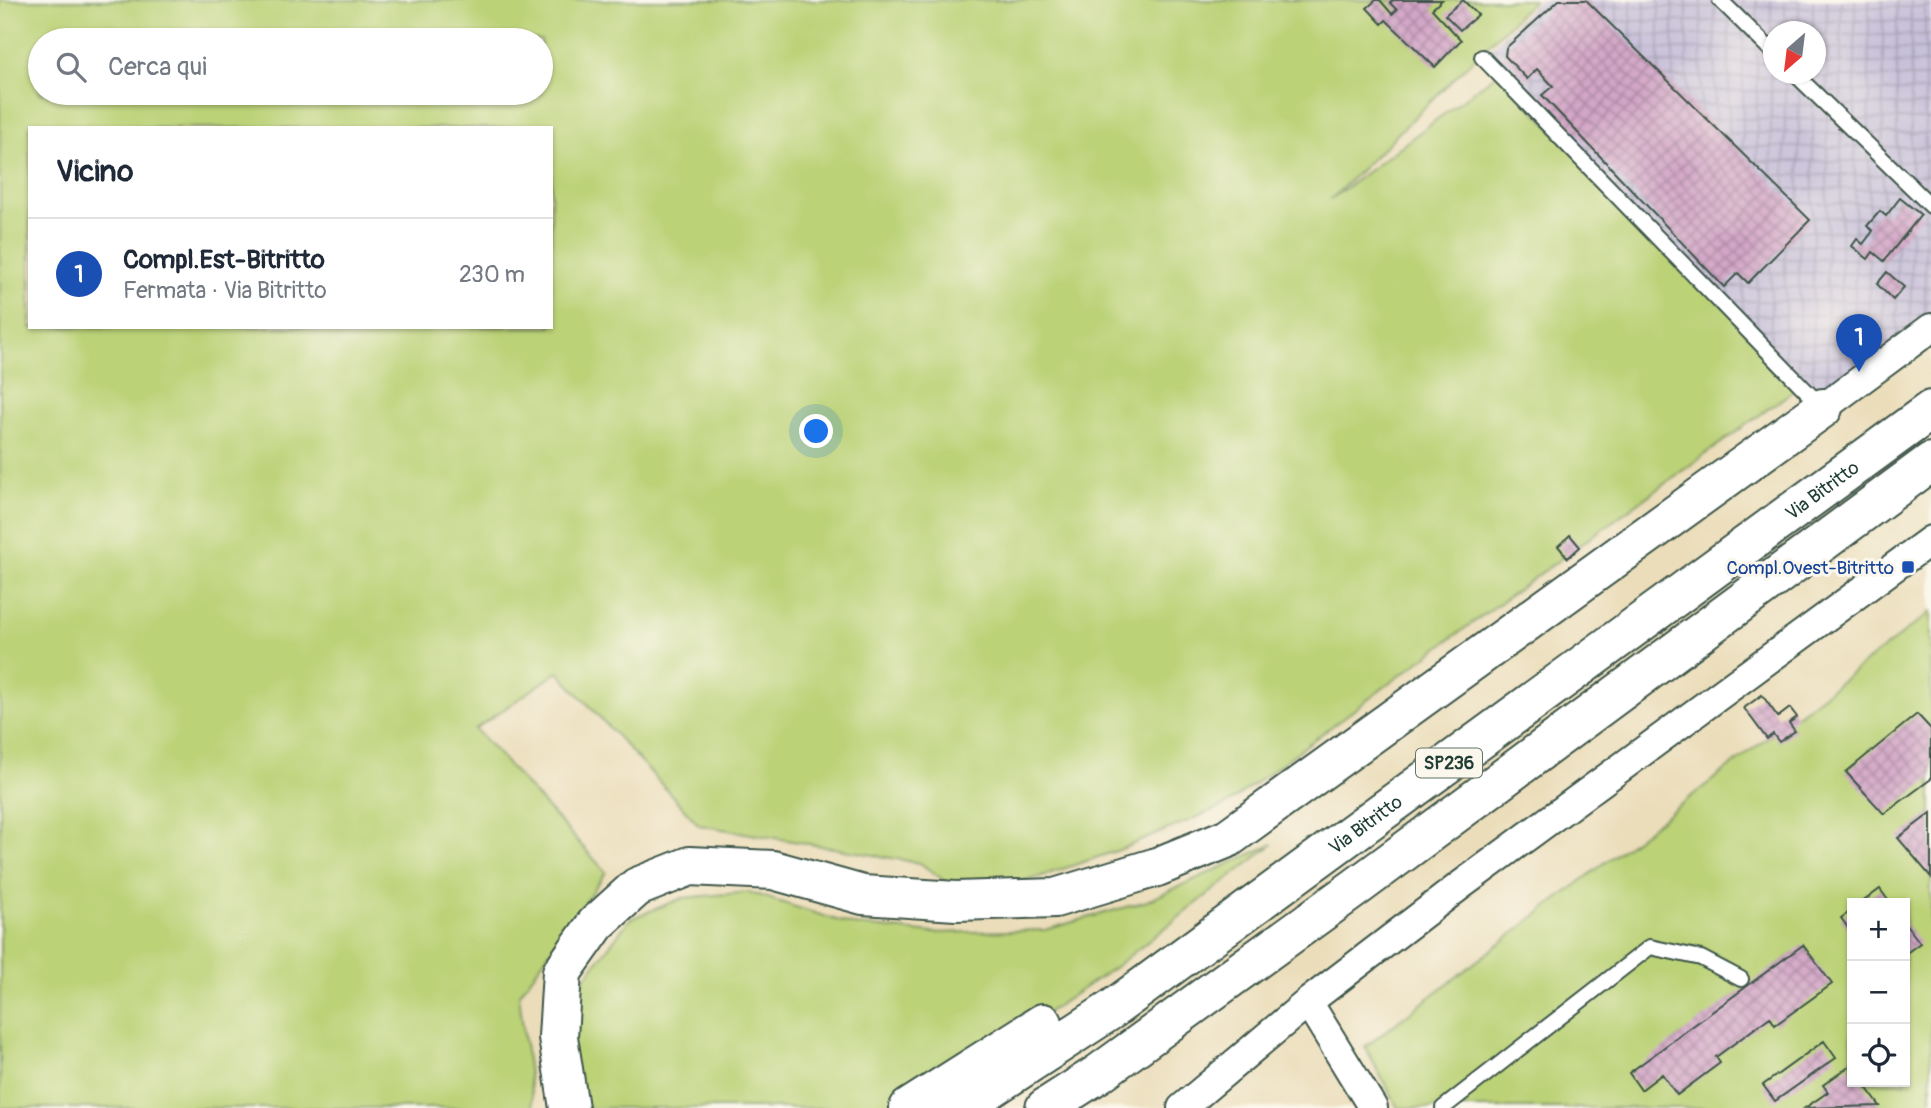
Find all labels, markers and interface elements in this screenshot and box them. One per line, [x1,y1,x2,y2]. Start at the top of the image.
north arrow [1763,21,1826,84]
search box [28,28,553,105]
icon: search [52,48,90,86]
text: Cerca qui [108,51,207,83]
text: Vicino [56,153,133,190]
text: Compl.Est-Bitritto [123,244,325,276]
text: 1 [75,260,84,289]
text: 230 m [459,260,525,289]
text: Fermata · Via Bitritto [123,276,327,305]
pin: 1 [1836,314,1882,372]
your location [799,414,833,448]
street label: Via Bitritto [1781,456,1864,526]
place label: Compl.Ovest-Bitritto [1726,556,1894,580]
marker: Compl.Ovest-Bitritto [1900,559,1916,575]
road number: SP236 [1416,748,1482,778]
street label: Via Bitritto [1324,790,1407,860]
map controls [1847,898,1910,1087]
button: + [1847,898,1910,961]
button: − [1847,961,1910,1024]
button: locate [1847,1024,1910,1087]

